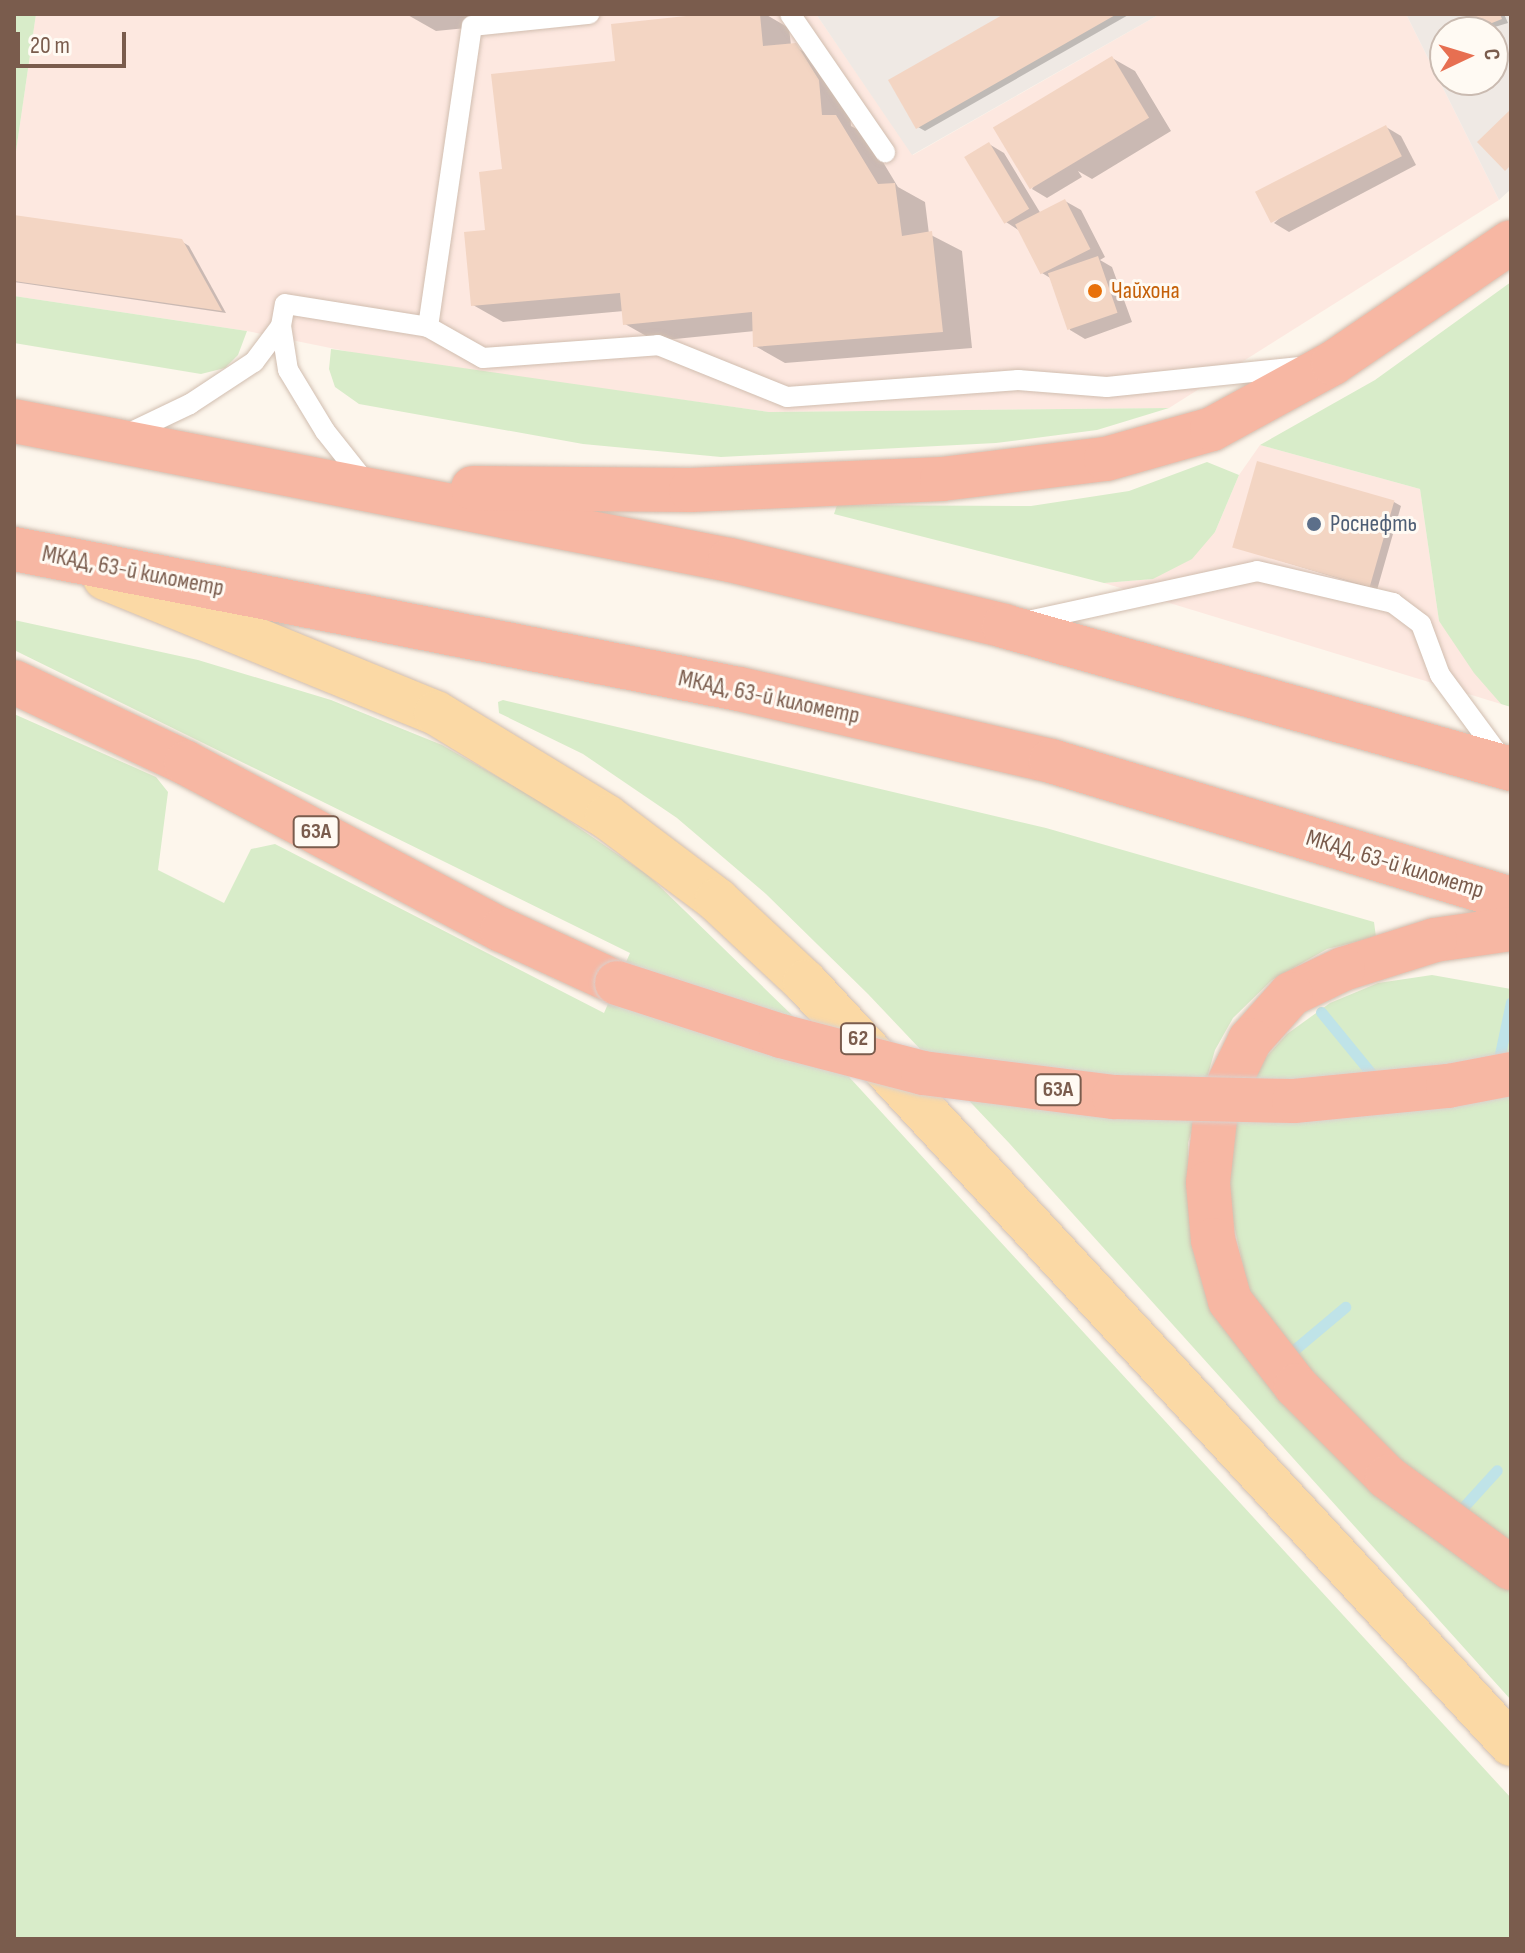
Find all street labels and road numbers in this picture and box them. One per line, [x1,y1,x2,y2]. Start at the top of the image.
street label: МКАД, 63-й километр [40,539,226,603]
street label: МКАД, 63-й километр [676,664,862,730]
road number: 63A [292,814,340,850]
street label: МКАД, 63-й километр [1303,823,1487,905]
road number: 62 [838,1021,878,1057]
road number: 63A [1034,1072,1082,1108]

